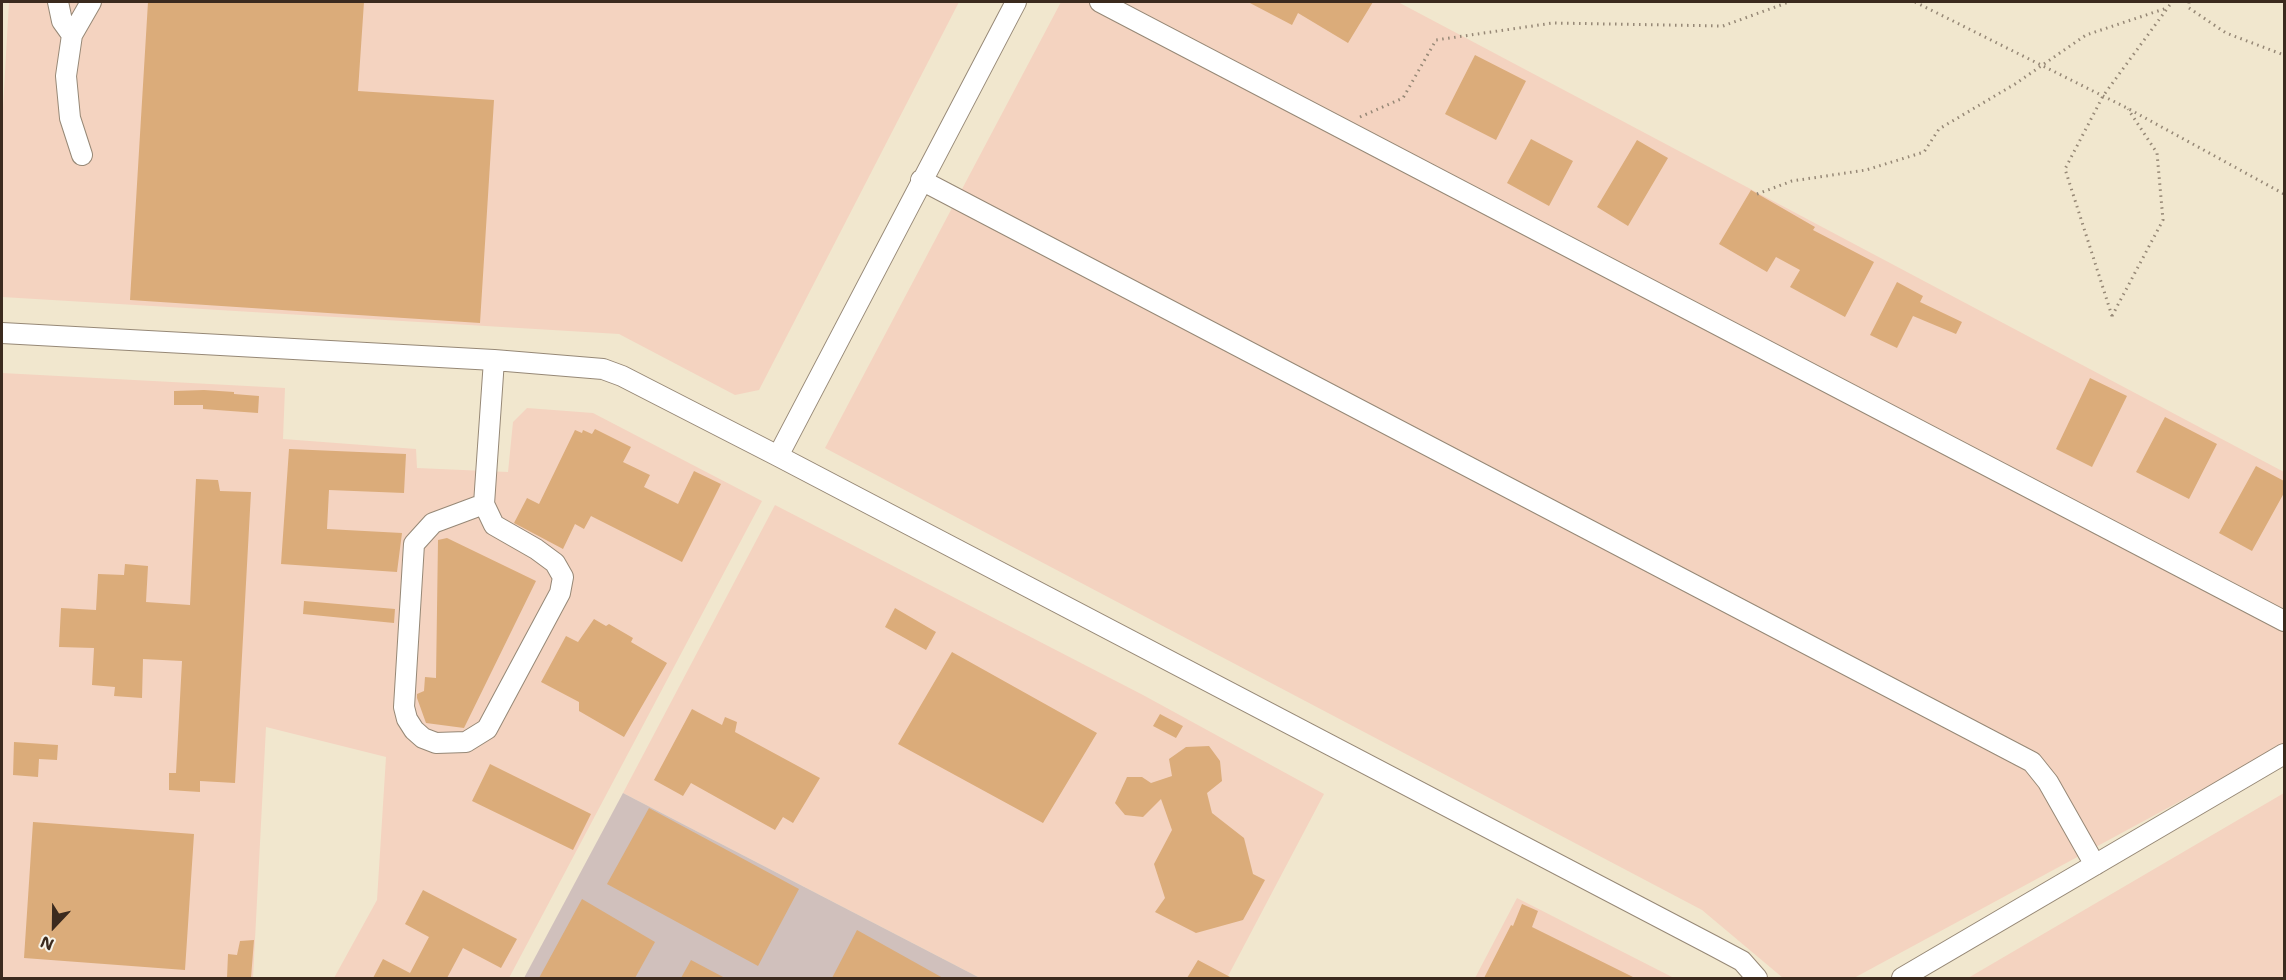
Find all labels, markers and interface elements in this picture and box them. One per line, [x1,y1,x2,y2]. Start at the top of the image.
north arrow [24,896,84,956]
text: N [37,931,57,955]

